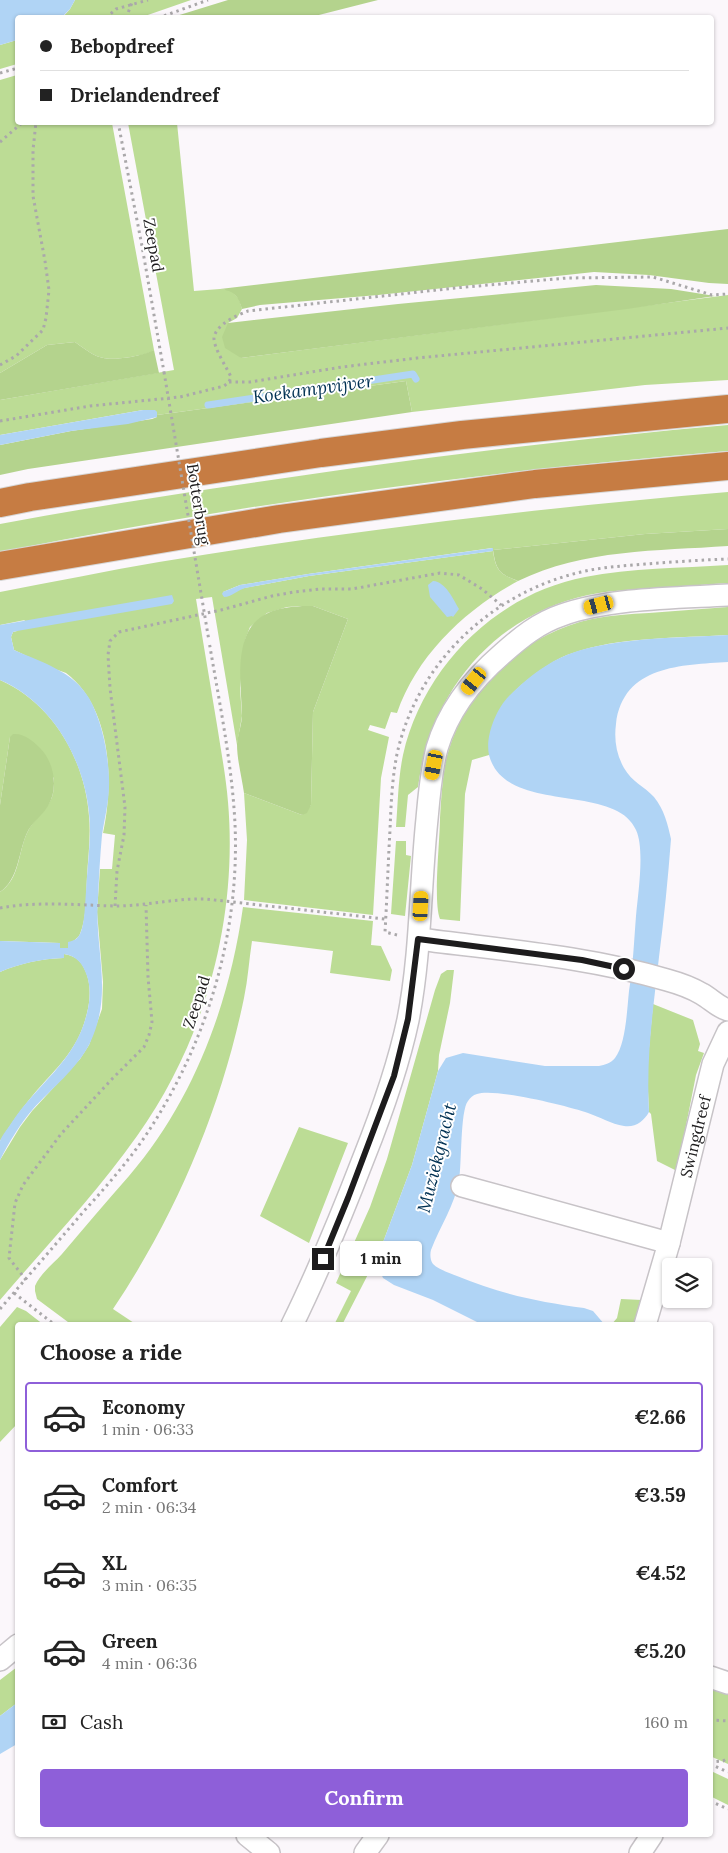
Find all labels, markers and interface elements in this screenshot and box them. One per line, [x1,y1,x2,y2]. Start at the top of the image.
text: Bebopdreef [70,34,174,58]
text: Drielandendreef [70,83,219,107]
street label: Zeepad [139,216,169,274]
water label: Koekampvijver [251,369,375,408]
street label: Botterbrug [183,462,215,547]
car [582,594,615,616]
car [458,665,489,697]
car [423,749,444,781]
car [412,891,429,921]
route start [613,958,635,980]
street label: Zeepad [178,973,214,1031]
street label: Swingdreef [675,1092,715,1180]
water label: Muziekgracht [412,1100,461,1215]
callout: 1 min [340,1242,423,1276]
route end [312,1248,334,1270]
text: 1 min [361,1248,401,1268]
map controls [662,1258,712,1308]
button: layers [662,1258,712,1308]
text: Choose a ride [40,1338,182,1366]
icon: car [42,1395,87,1440]
text: Economy [102,1395,185,1419]
text: €2.66 [634,1405,686,1429]
text: 1 min · 06:33 [102,1419,194,1439]
icon: car [42,1473,87,1518]
text: Comfort [102,1473,178,1497]
text: €3.59 [634,1483,686,1507]
text: 2 min · 06:34 [102,1497,197,1517]
icon: car [42,1551,87,1596]
text: XL [102,1551,127,1575]
text: €4.52 [635,1561,686,1585]
text: 3 min · 06:35 [102,1575,197,1595]
icon: car [42,1629,87,1674]
text: Green [102,1629,158,1653]
text: €5.20 [634,1639,686,1663]
text: 4 min · 06:36 [102,1653,197,1673]
icon: cash [40,1708,68,1736]
text: Cash [80,1710,123,1734]
text: 160 m [644,1712,688,1732]
button: Confirm [40,1769,688,1827]

